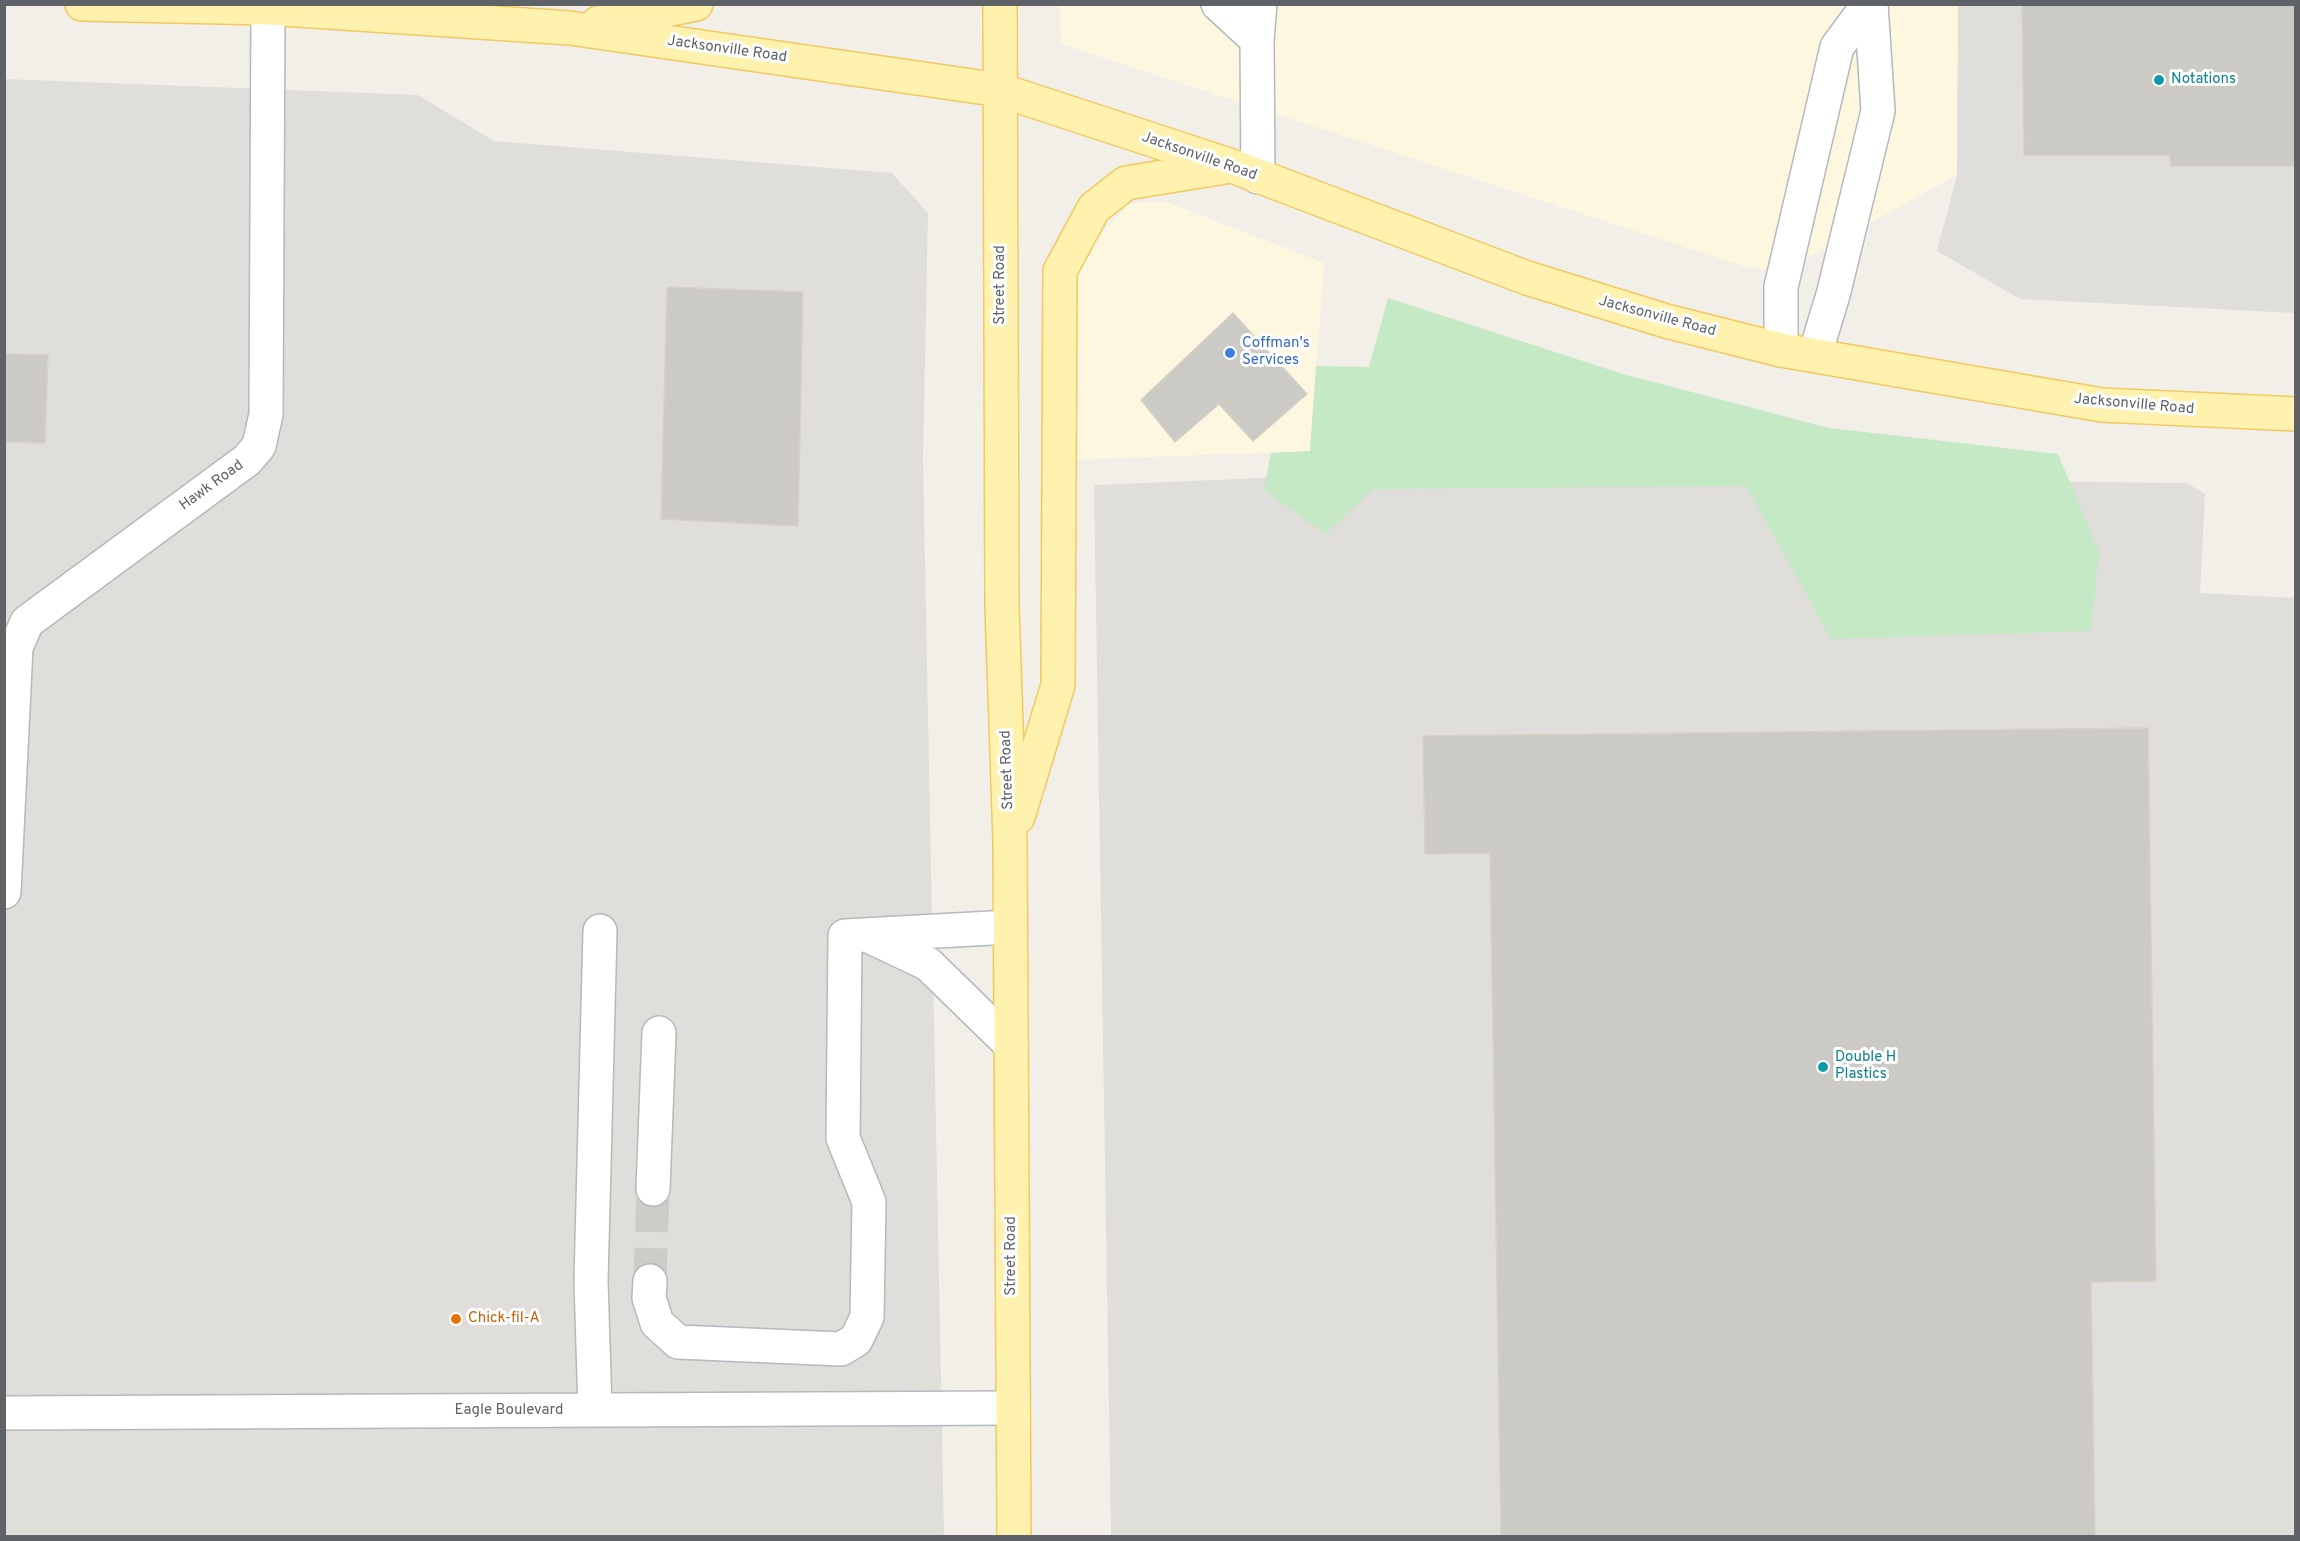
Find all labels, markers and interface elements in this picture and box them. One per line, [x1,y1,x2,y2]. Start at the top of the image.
street label: Jacksonville Road [666,33,788,67]
place label: Notations [2171,71,2236,89]
marker: Notations [2152,73,2166,87]
street label: Jacksonville Road [1139,129,1259,185]
street label: Street Road [992,245,1010,325]
street label: Jacksonville Road [1596,293,1718,341]
place label: Coffman's Services [1242,335,1310,370]
marker: Coffman's Services [1223,346,1237,360]
street label: Jacksonville Road [2073,391,2195,419]
street label: Hawk Road [176,457,248,515]
street label: Street Road [998,730,1018,810]
place label: Double H Plastics [1835,1049,1896,1084]
marker: Double H Plastics [1816,1060,1830,1074]
street label: Street Road [1003,1216,1021,1296]
place label: Chick-fil-A [468,1310,540,1328]
marker: Chick-fil-A [449,1312,463,1326]
street label: Eagle Boulevard [455,1402,563,1420]

